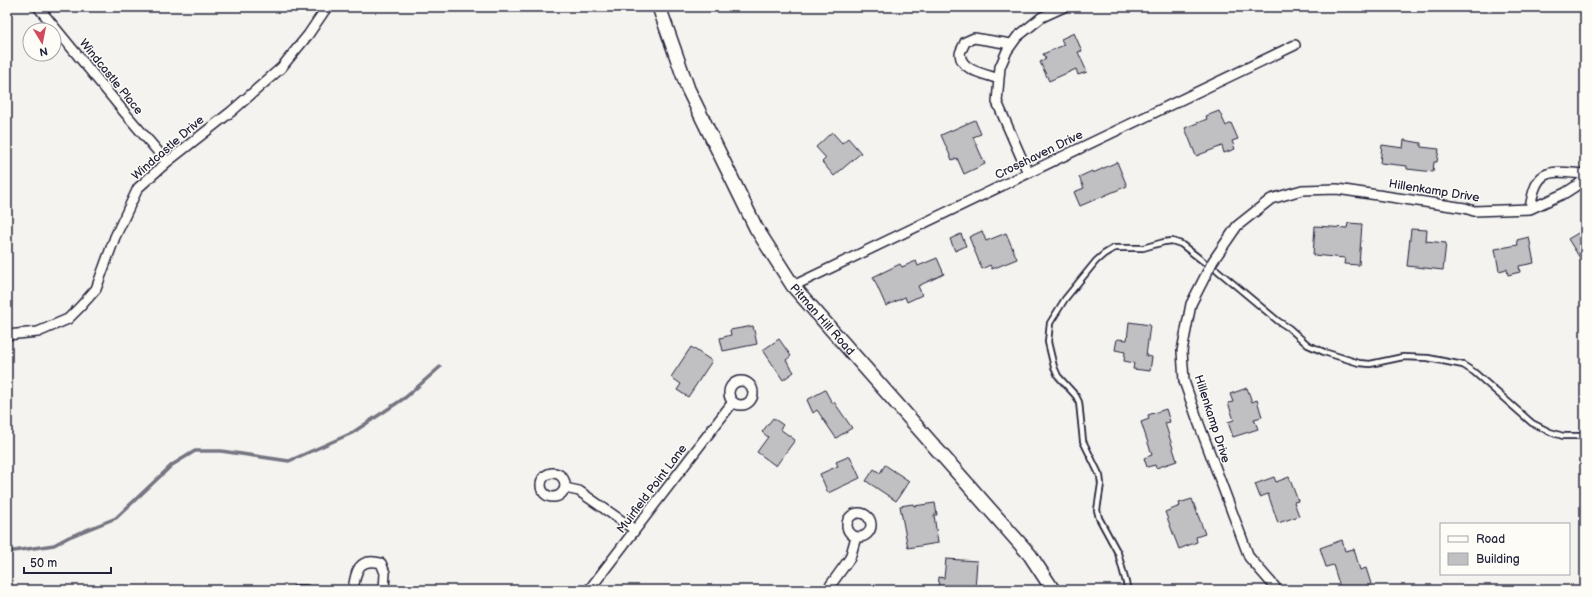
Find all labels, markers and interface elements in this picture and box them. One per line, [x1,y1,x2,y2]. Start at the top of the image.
north arrow [22,22,62,62]
street label: Windcastle Place [76,36,146,118]
text: N [38,44,49,58]
street label: Windcastle Drive [129,113,207,183]
street label: Crosshaven Drive [993,127,1085,183]
street label: Hillenkamp Drive [1388,176,1480,206]
street label: Pitman Hill Road [787,281,858,358]
street label: Hillenkamp Drive [1191,373,1233,465]
street label: Muirfield Point Lane [614,442,690,536]
legend [1440,523,1570,575]
text: Road [1476,532,1505,547]
scale bar [24,549,111,575]
text: Building [1476,552,1520,567]
text: 50 m [30,556,57,571]

